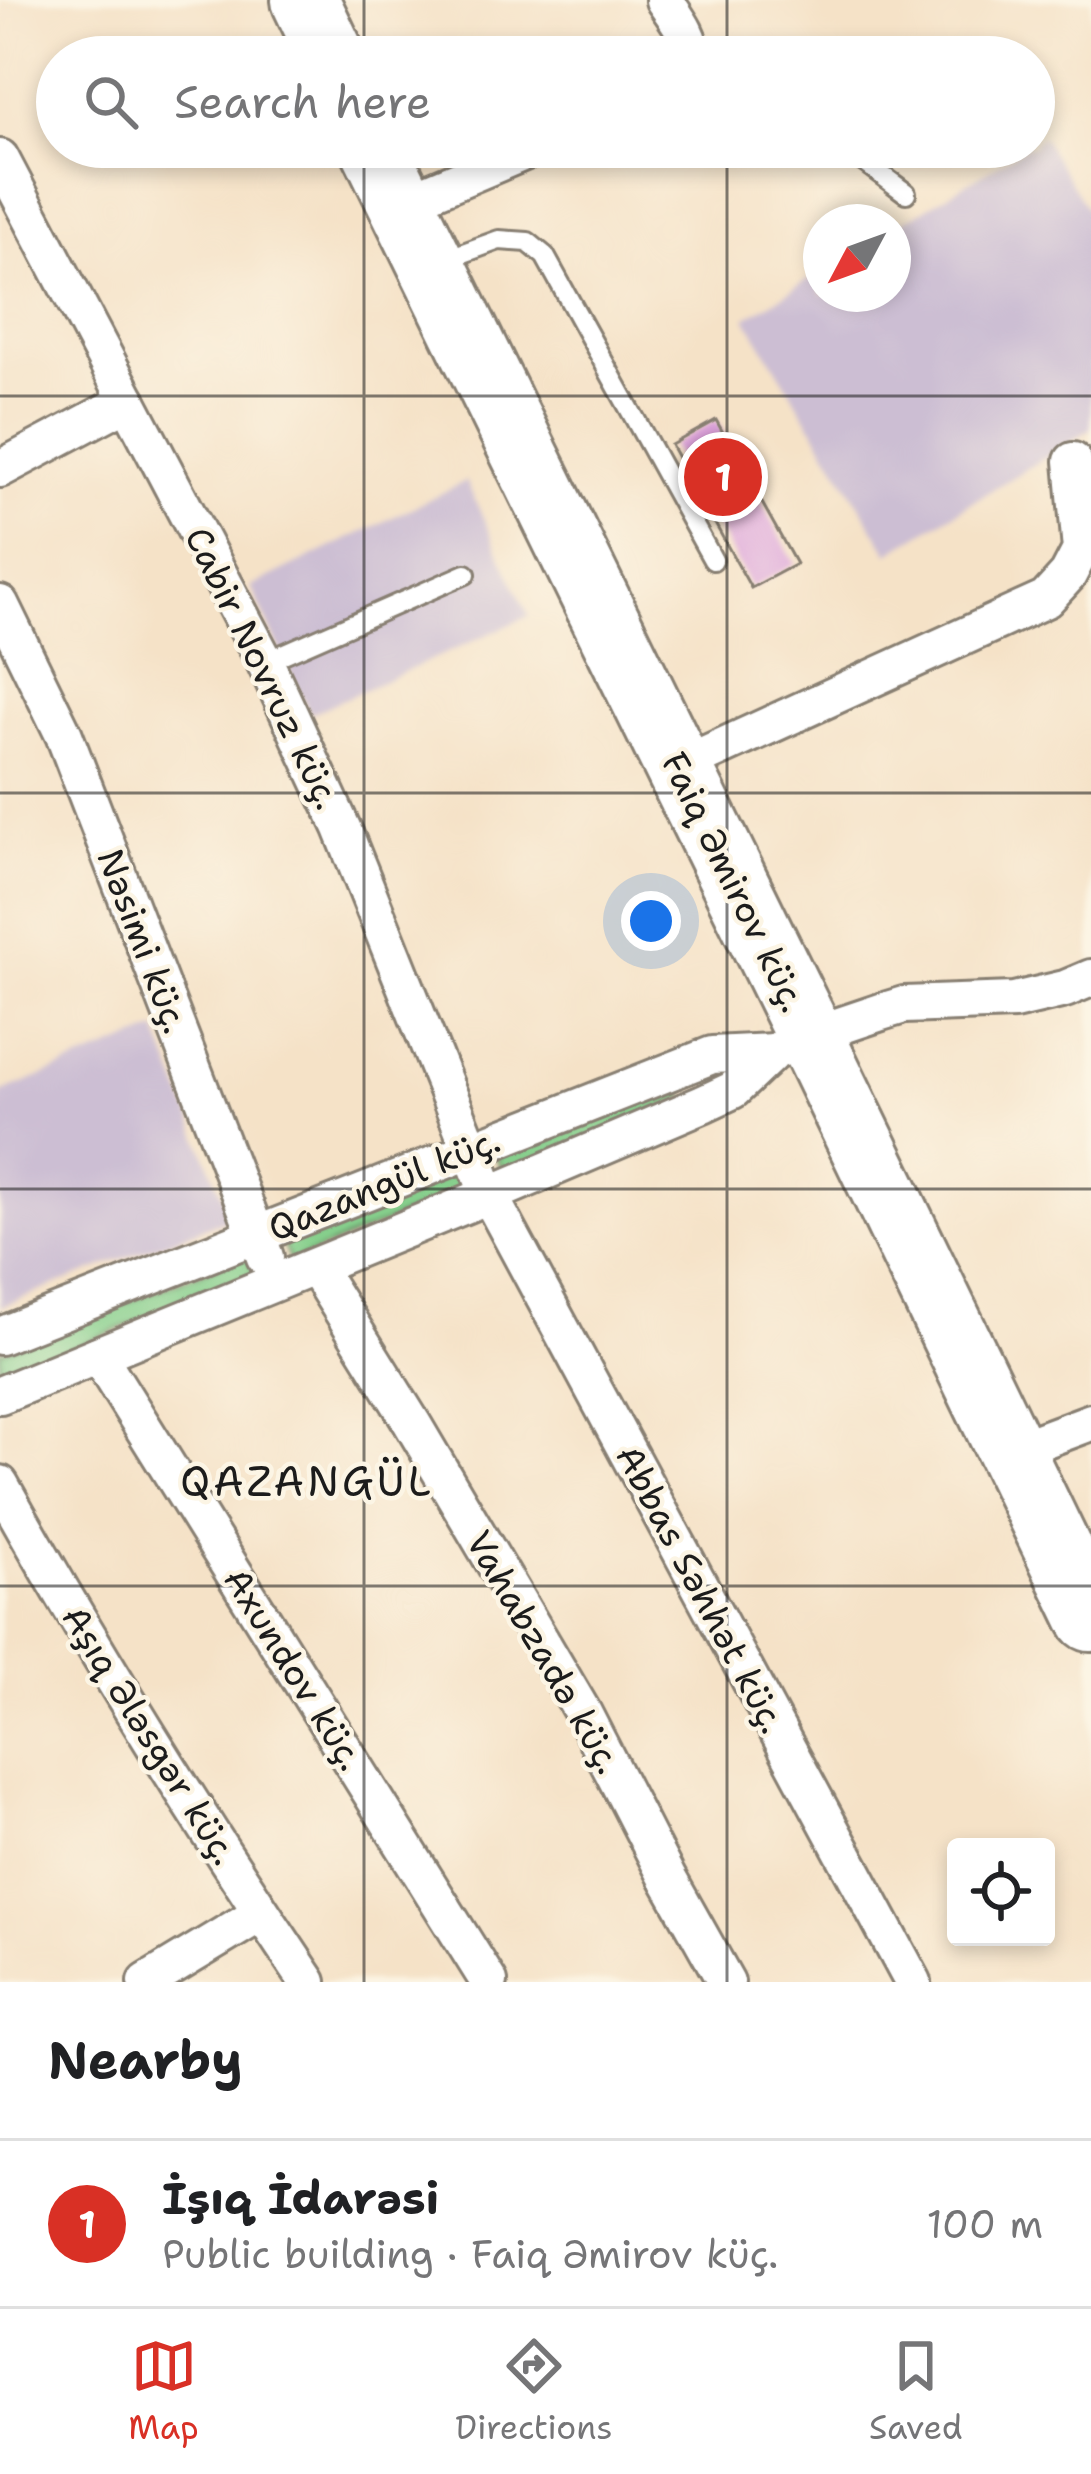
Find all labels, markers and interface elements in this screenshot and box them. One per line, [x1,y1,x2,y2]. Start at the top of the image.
search box [36,36,1055,168]
icon: search [78,69,144,135]
text: Search here [174,72,431,132]
north arrow [803,204,911,312]
pin: 1 [684,432,762,522]
street label: Cabir Novruz küç. [173,519,353,817]
street label: Faiq Əmirov küç. [650,744,818,1020]
street label: Nəsimi küç. [85,842,201,1040]
your location [621,891,681,951]
street label: Qazangül küç. [261,1115,507,1253]
street label: Abbas Səhhət küç. [604,1436,798,1742]
district label: QAZANGÜL [180,1453,434,1509]
street label: Vahabzadə küç. [455,1521,633,1783]
street label: Axundov küç. [212,1558,376,1780]
street label: Aşıq Ələsgər küç. [51,1596,249,1874]
map controls [947,1838,1055,1946]
button: locate [947,1838,1055,1946]
text: Nearby [48,2026,243,2094]
text: İşıq İdarəsi [162,2168,439,2228]
text: 1 [78,2198,96,2250]
text: 100 m [927,2198,1043,2250]
text: Public building · Faiq Əmirov küç. [162,2228,778,2280]
tab: Map [128,2333,199,2450]
tab: Directions [455,2333,613,2450]
tab: Saved [869,2333,963,2450]

